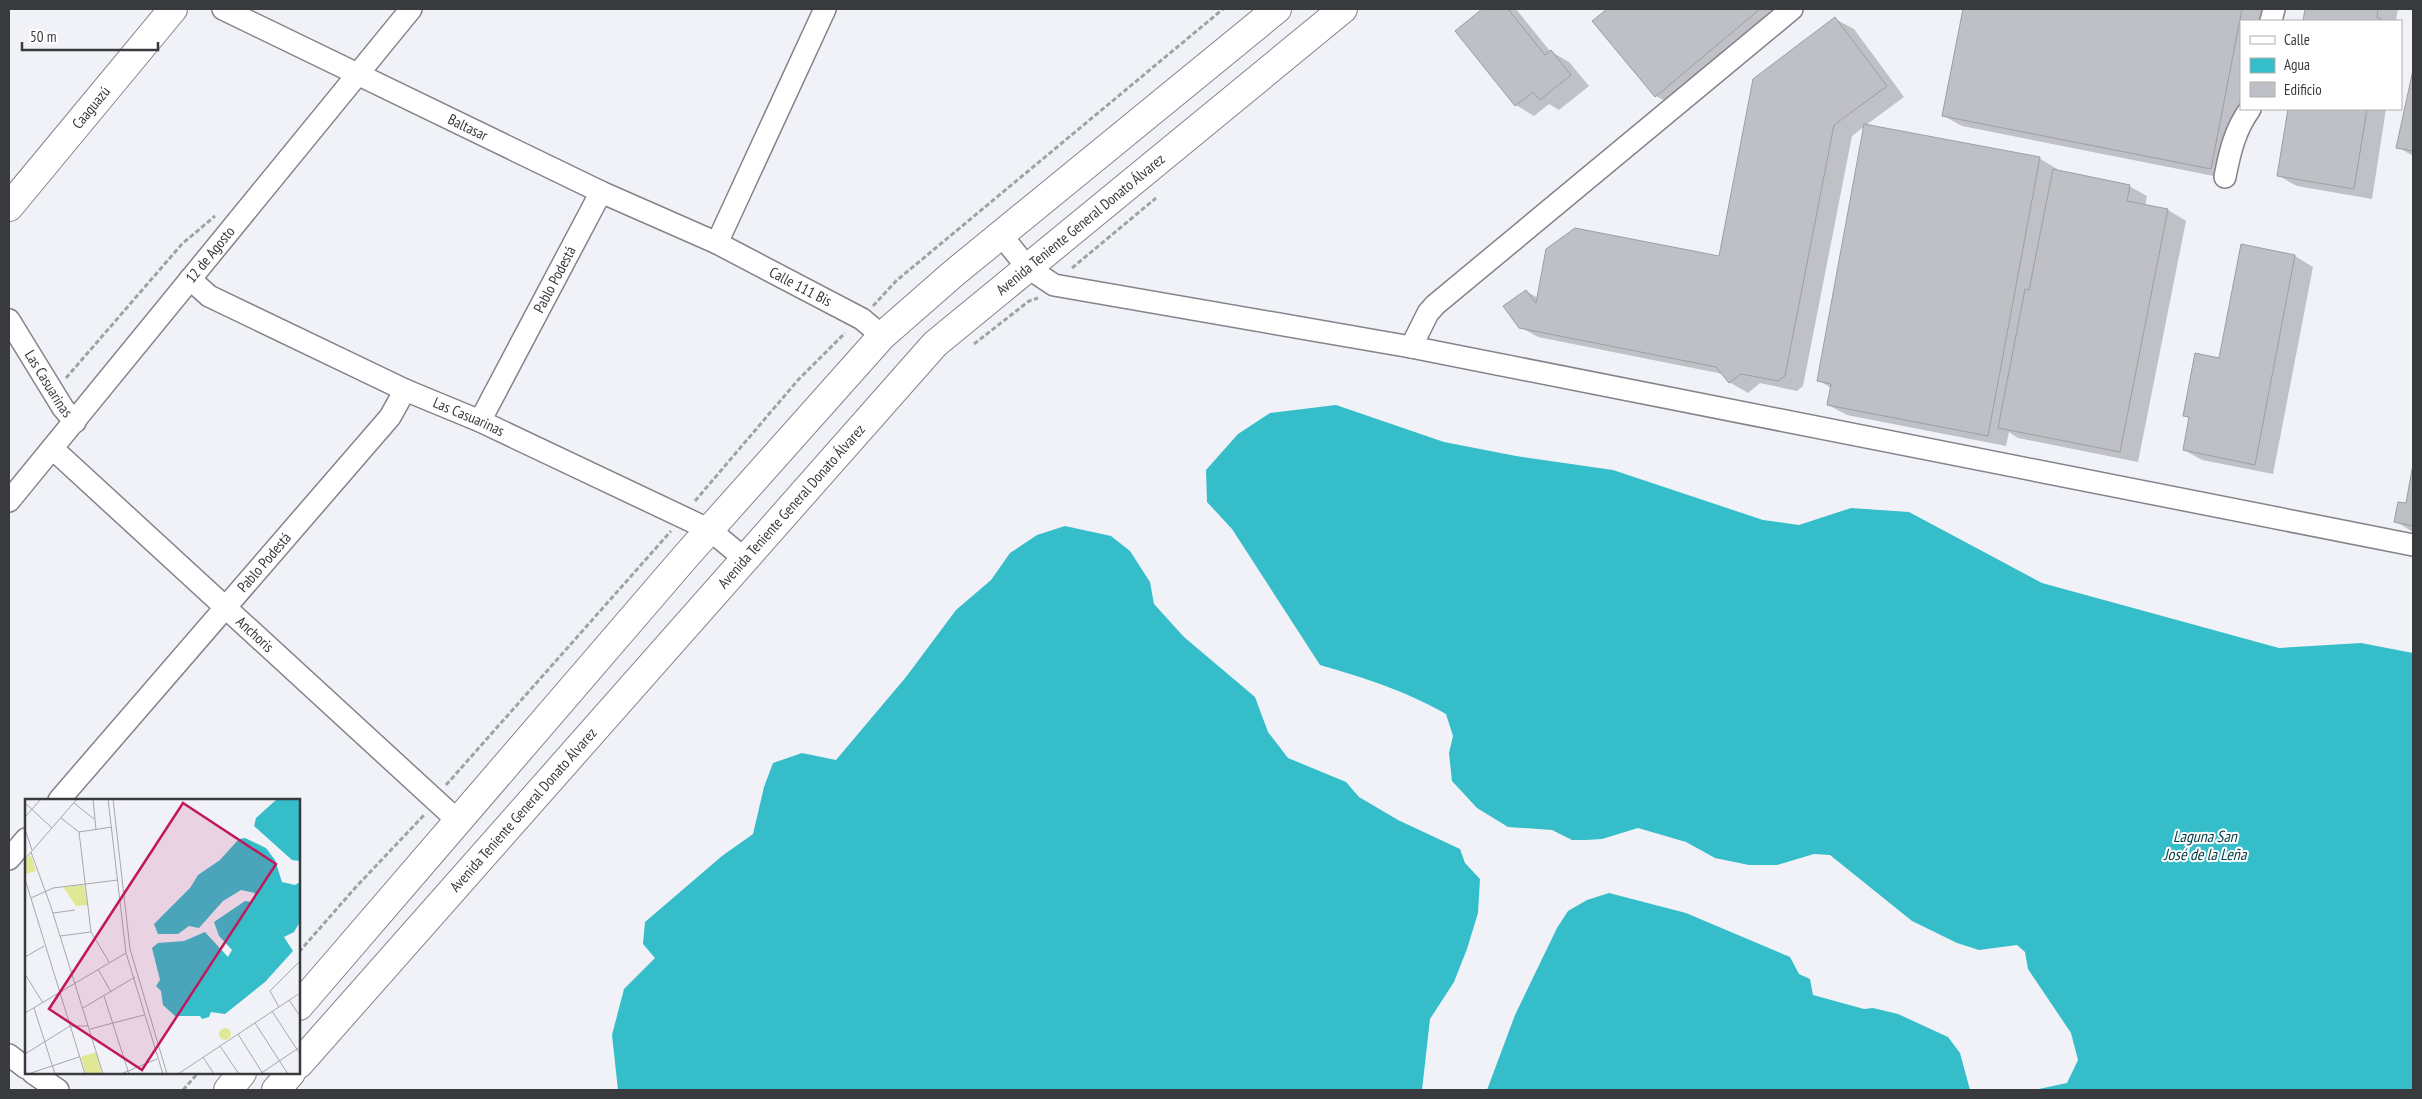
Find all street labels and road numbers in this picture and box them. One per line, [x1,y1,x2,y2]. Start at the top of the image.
street label: Caaguazú [68,82,114,133]
street label: Baltasar [445,109,492,145]
street label: Avenida Teniente General Donato Álvarez [992,149,1169,299]
street label: 12 de Agosto [181,222,239,287]
street label: Pablo Podestá [529,243,580,316]
street label: Calle 111 Bis [766,262,835,311]
street label: Las Casuarinas [21,346,77,421]
street label: Las Casuarinas [430,393,508,440]
street label: Avenida Teniente General Donato Álvarez [714,420,869,592]
street label: Pablo Podestá [233,528,295,596]
street label: Anchoris [232,612,278,656]
street label: Avenida Teniente General Donato Álvarez [445,724,601,896]

